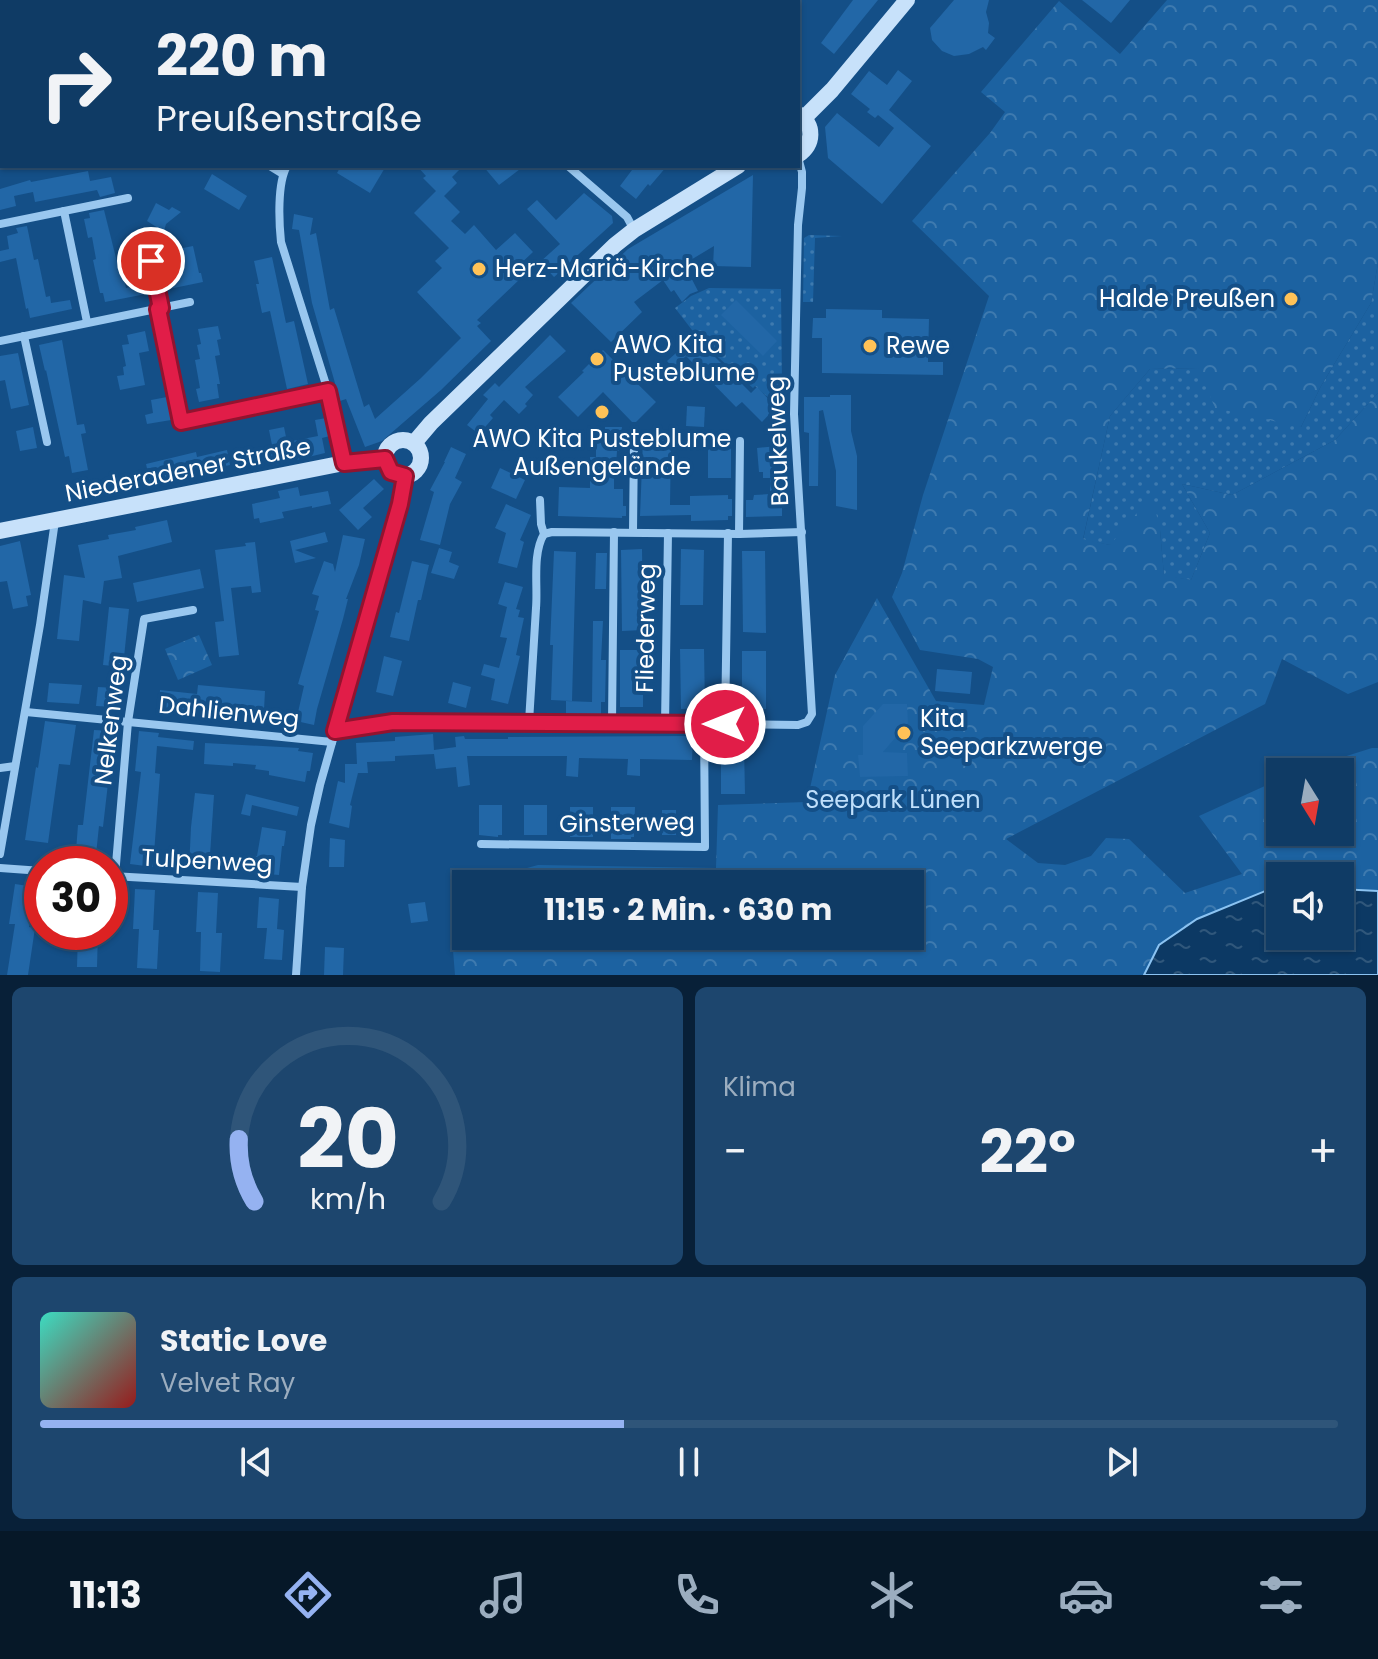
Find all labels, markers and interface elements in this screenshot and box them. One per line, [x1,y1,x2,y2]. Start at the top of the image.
text: 220 m [156,17,328,96]
icon: right [24,32,128,136]
text: Preußenstraße [156,93,422,144]
pin [117,227,185,295]
icon: arrive [129,239,173,283]
place label: Herz-Mariä-Kirche [495,252,715,285]
marker: Herz-Mariä-Kirche [470,260,488,278]
place label: Halde Preußen [1099,282,1275,315]
marker: Halde Preußen [1282,290,1300,308]
place label: AWO Kita Pusteblume [613,328,756,389]
place label: Rewe [886,329,950,362]
marker: Rewe [861,337,879,355]
marker: AWO Kita Pusteblume [588,350,606,368]
street label: Baukelweg [759,375,796,507]
marker: AWO Kita Pusteblume Außengelände [593,403,611,421]
place label: AWO Kita Pusteblume Außengelände [472,422,732,483]
street label: Niederadener Straße [62,429,314,510]
street label: Fliederweg [628,563,663,693]
street label: Nelkenweg [86,653,135,787]
position arrow [683,682,767,766]
street label: Dahlienweg [157,688,301,735]
place label: Kita Seeparkzwerge [920,702,1103,763]
marker: Kita Seeparkzwerge [895,724,913,742]
north arrow [1266,758,1354,846]
map controls [1266,758,1354,950]
park label: Seepark Lünen [805,783,981,816]
street label: Ginsterweg [559,805,695,840]
street label: Tulpenweg [141,841,274,880]
speed limit sign: 30 [24,846,128,950]
button: sound [1266,862,1354,950]
text: 11:15 · 2 Min. · 630 m [544,888,832,931]
text: Klima [723,1069,796,1105]
text: 20 [297,1081,398,1197]
text: 22° [979,1110,1076,1194]
text: − [723,1121,747,1182]
text: + [1308,1121,1338,1182]
text: km/h [309,1179,386,1219]
text: Static Love [160,1319,327,1362]
text: Velvet Ray [160,1365,295,1401]
icon: previous [234,1440,278,1484]
icon: pause [667,1440,711,1484]
icon: next [1100,1440,1144,1484]
icon: directions [280,1567,336,1623]
icon: music [475,1567,531,1623]
icon: phone [669,1567,725,1623]
icon: climate [864,1567,920,1623]
icon: car [1058,1567,1114,1623]
icon: filters [1253,1567,1309,1623]
text: 11:13 [69,1570,142,1621]

